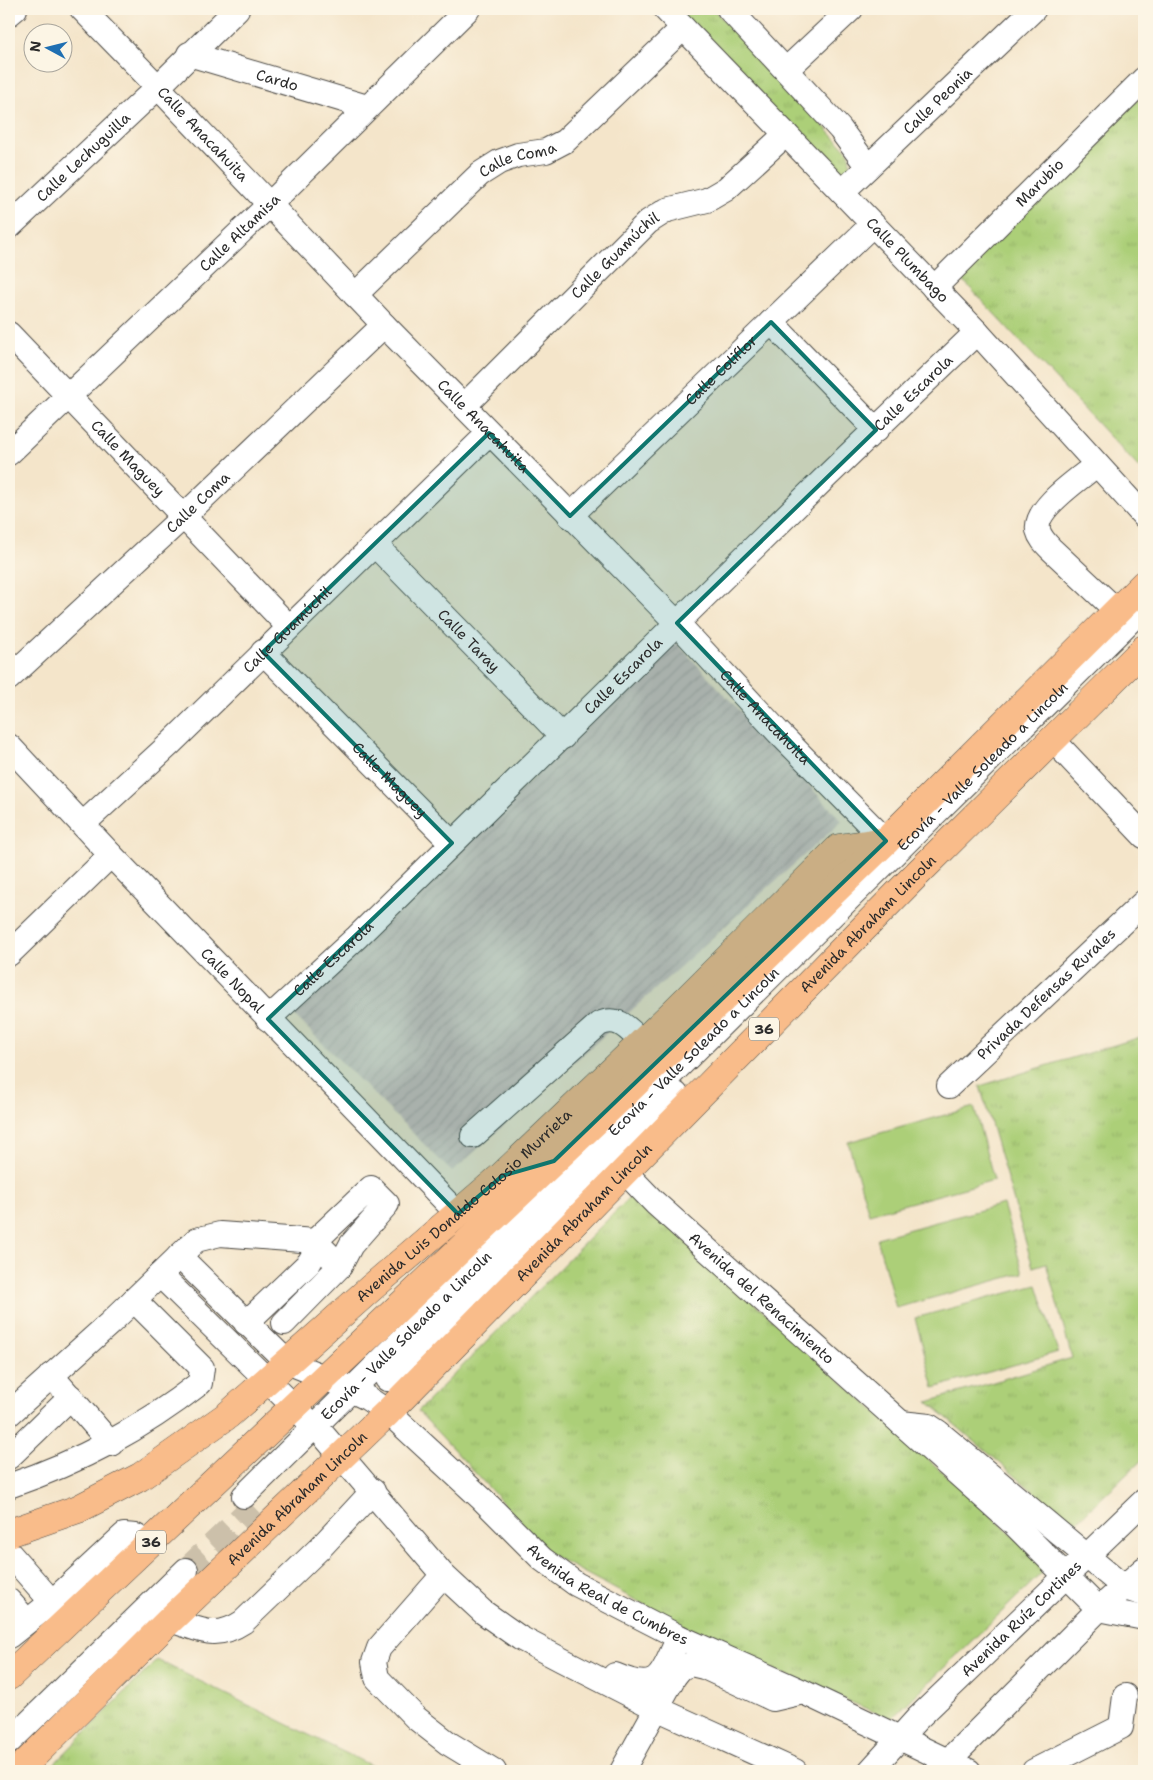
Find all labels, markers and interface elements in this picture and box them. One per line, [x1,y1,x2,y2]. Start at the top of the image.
north arrow [22,22,72,72]
text: N [25,40,45,53]
street label: Calle Peonia [899,63,977,139]
street label: Cardo [254,65,301,96]
street label: Calle Anacahuita [153,82,253,186]
street label: Calle Lechuguilla [32,108,135,206]
street label: Calle Coma [475,137,561,182]
street label: Marubio [1011,154,1068,211]
street label: Calle Altamisa [195,189,285,276]
street label: Calle Guamúchil [567,207,663,303]
street label: Calle Plumbago [862,213,953,307]
street label: Calle Coliflor [681,331,762,410]
street label: Calle Escarola [869,350,958,436]
street label: Calle Anacahuita [433,375,535,478]
street label: Calle Maguey [86,416,169,501]
street label: Calle Coma [162,467,235,538]
street label: Calle Guamúchil [239,581,336,678]
street label: Calle Taray [433,605,504,677]
street label: Calle Escarola [580,632,667,719]
street label: Calle Anacahuita [715,665,815,770]
street label: Ecovía - Valle Soleado a Lincoln [893,678,1072,855]
street label: Calle Maguey [348,738,432,822]
street label: Avenida Abraham Lincoln [795,851,941,997]
street label: Calle Escarola [289,916,378,1001]
street label: Privada Defensas Rurales [973,924,1120,1064]
street label: Calle Nopal [196,944,269,1018]
street label: Ecovía - Valle Soleado a Lincoln [604,963,783,1141]
road number: 36 [749,1018,779,1040]
street label: Avenida Luis Donaldo Colosio Murrieta [352,1104,577,1307]
street label: Avenida Abraham Lincoln [511,1139,656,1286]
street label: Avenida del Renacimiento [684,1228,839,1369]
street label: Ecovía - Valle Soleado a Lincoln [316,1247,496,1425]
street label: Avenida Abraham Lincoln [223,1427,372,1570]
road number: 36 [136,1530,166,1554]
street label: Avenida Real de Cumbres [522,1539,692,1650]
street label: Avenida Ruíz Cortines [957,1556,1086,1681]

